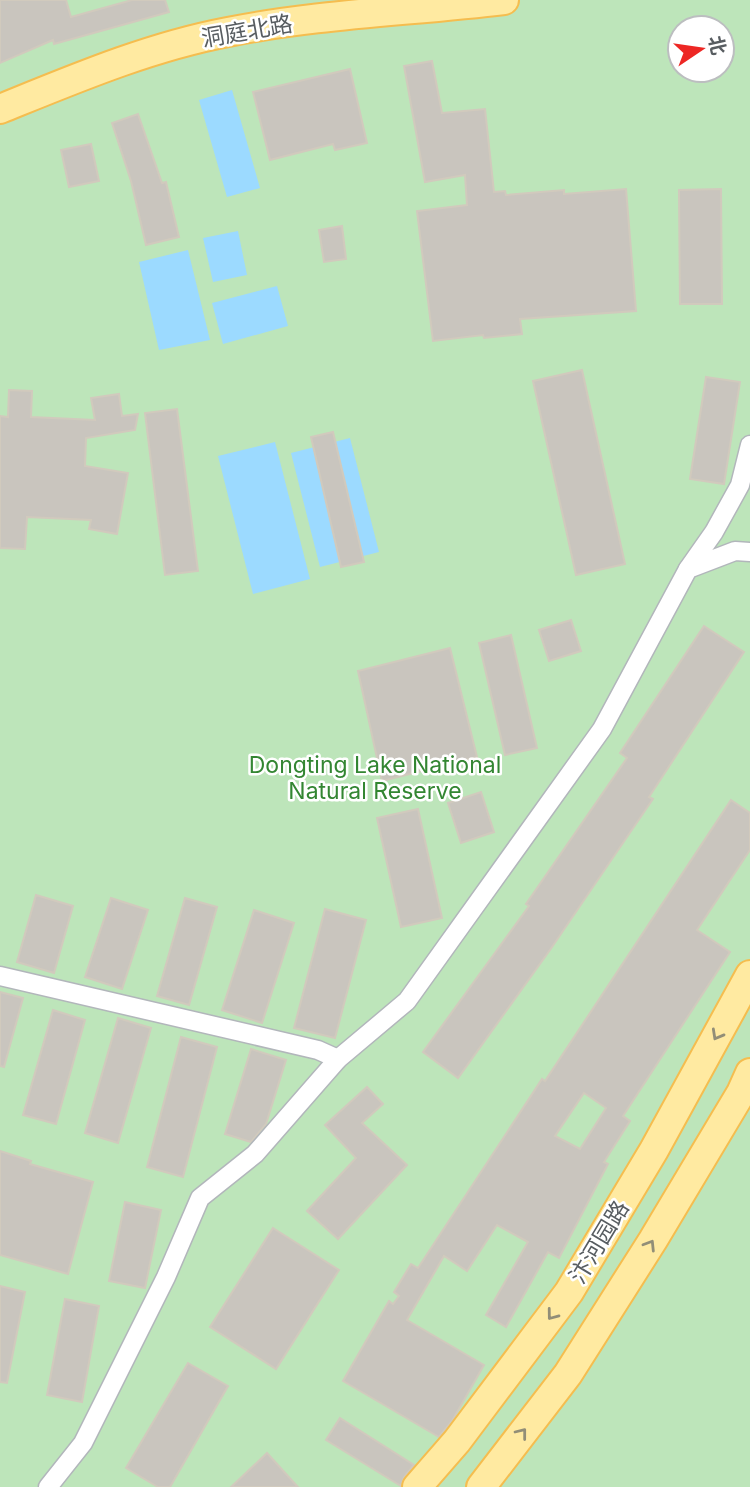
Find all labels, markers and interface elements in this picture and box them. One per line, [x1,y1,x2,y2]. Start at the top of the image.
street label: 洞庭北路 [199,9,295,53]
north arrow [666,14,736,84]
text: 北 [704,33,730,57]
park label: Dongting Lake National Natural Reserve [249,751,501,805]
one-way arrow [712,1028,725,1040]
street label: 汴河园路 [563,1195,635,1289]
one-way arrow [642,1240,655,1253]
one-way arrow [547,1307,560,1320]
one-way arrow [514,1428,527,1441]

